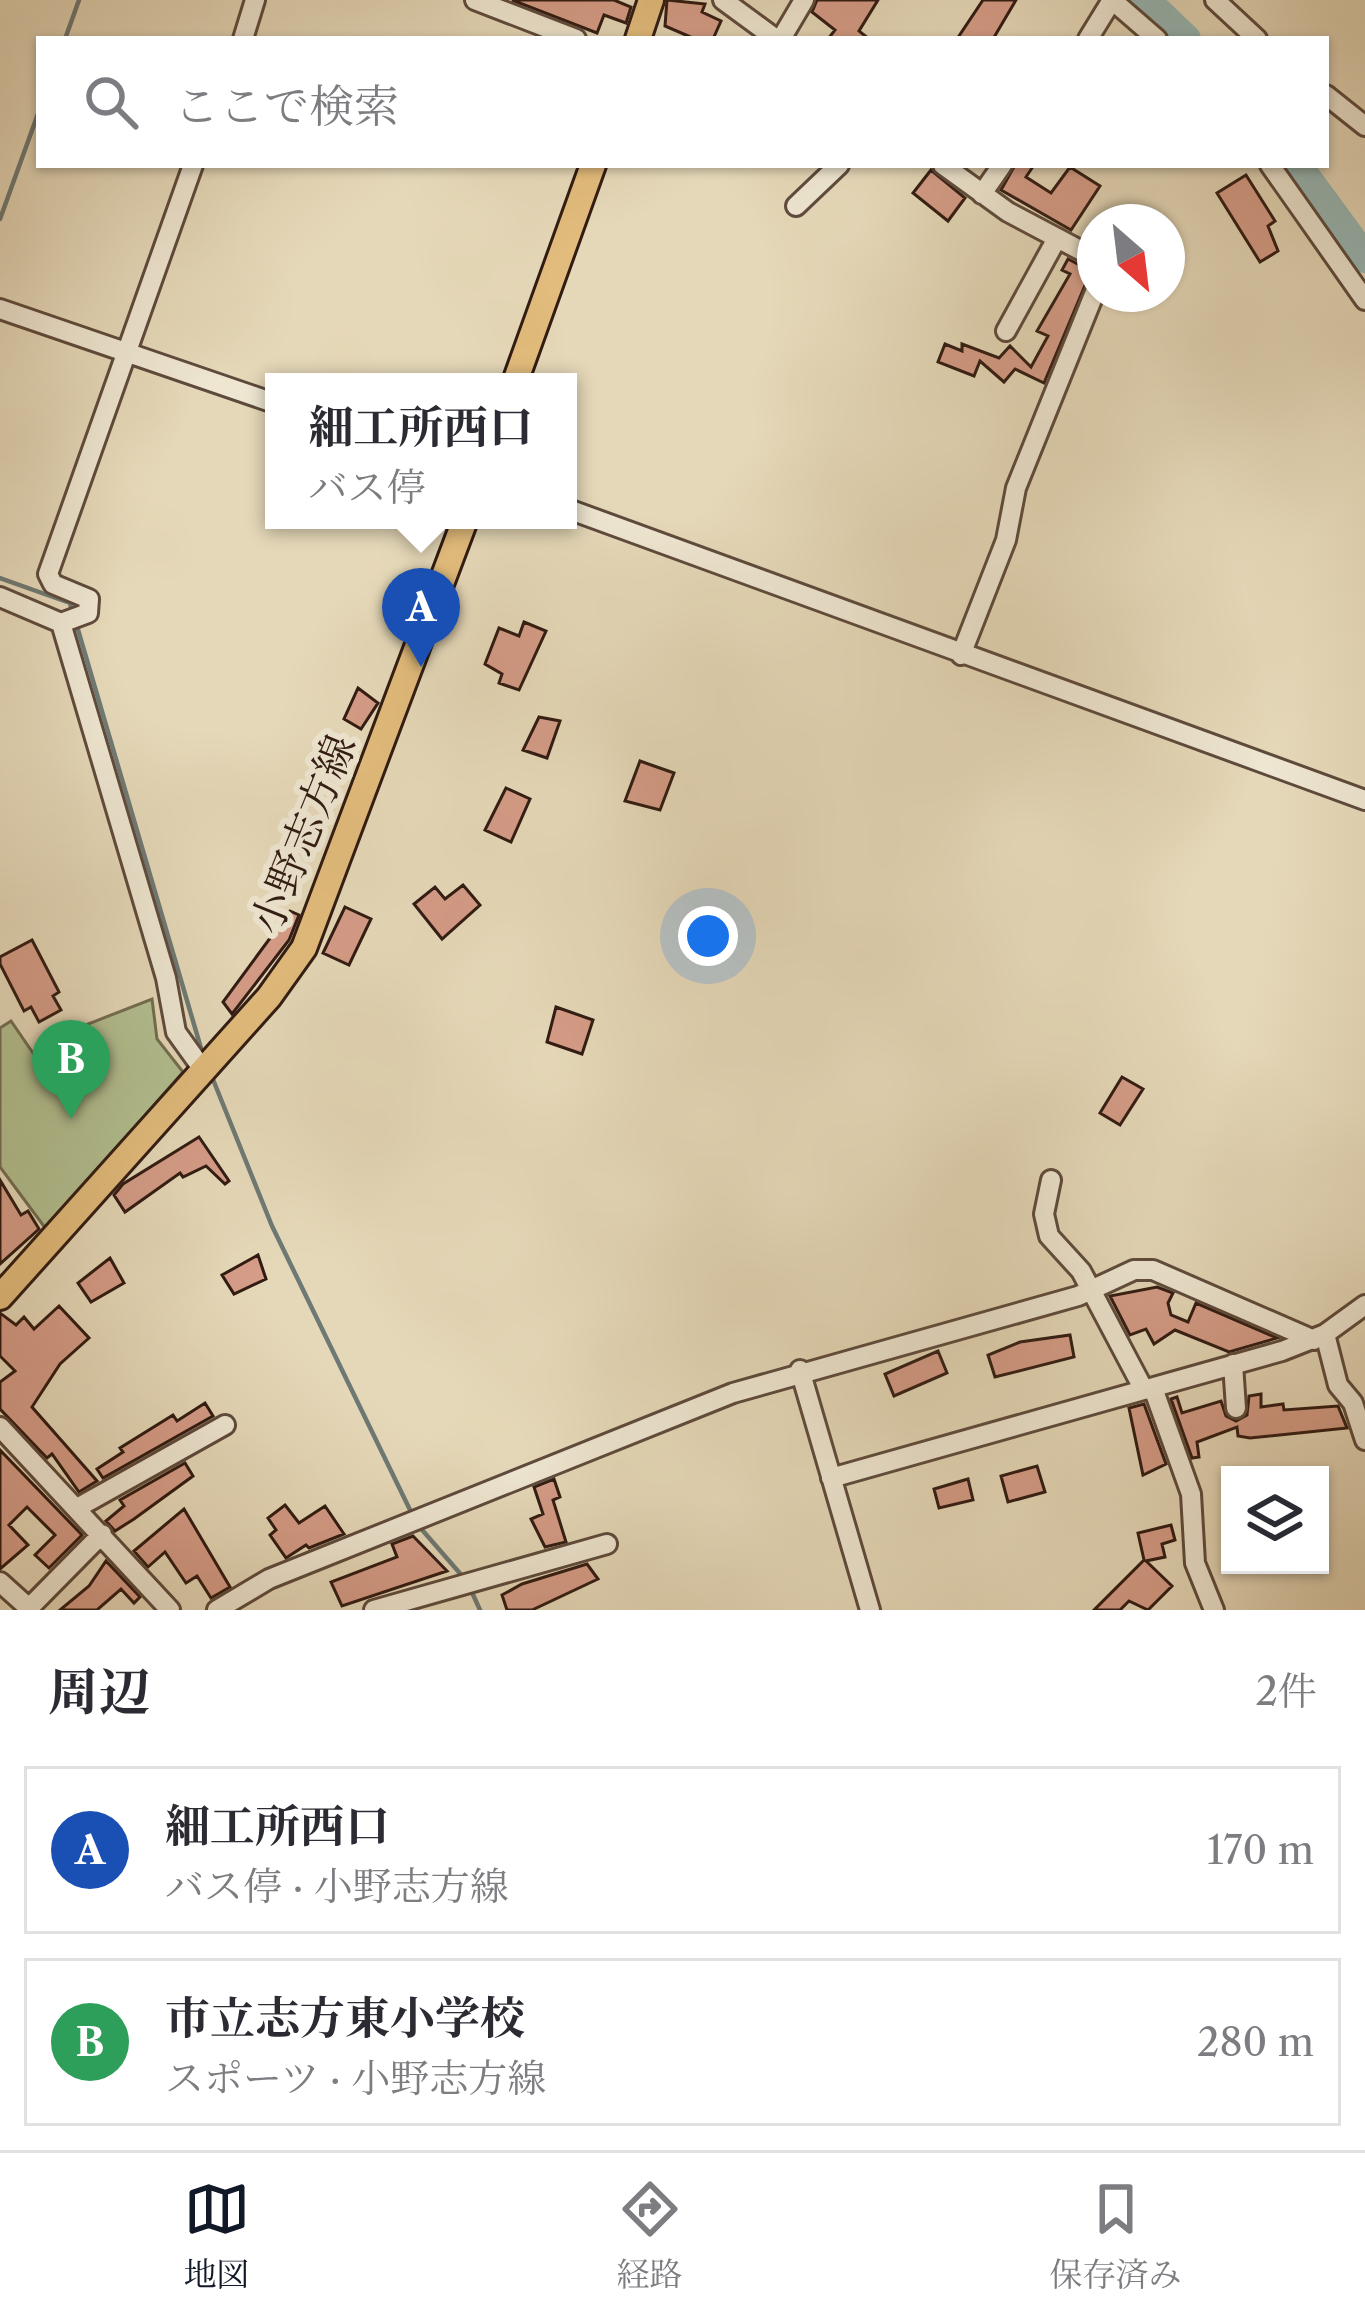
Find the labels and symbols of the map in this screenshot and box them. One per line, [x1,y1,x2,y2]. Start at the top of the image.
north arrow [1077,204,1185,312]
pin: A [382,568,460,667]
street label: 小野志方線 [240,727,366,941]
your location [678,906,738,966]
pin: B [32,1020,110,1119]

